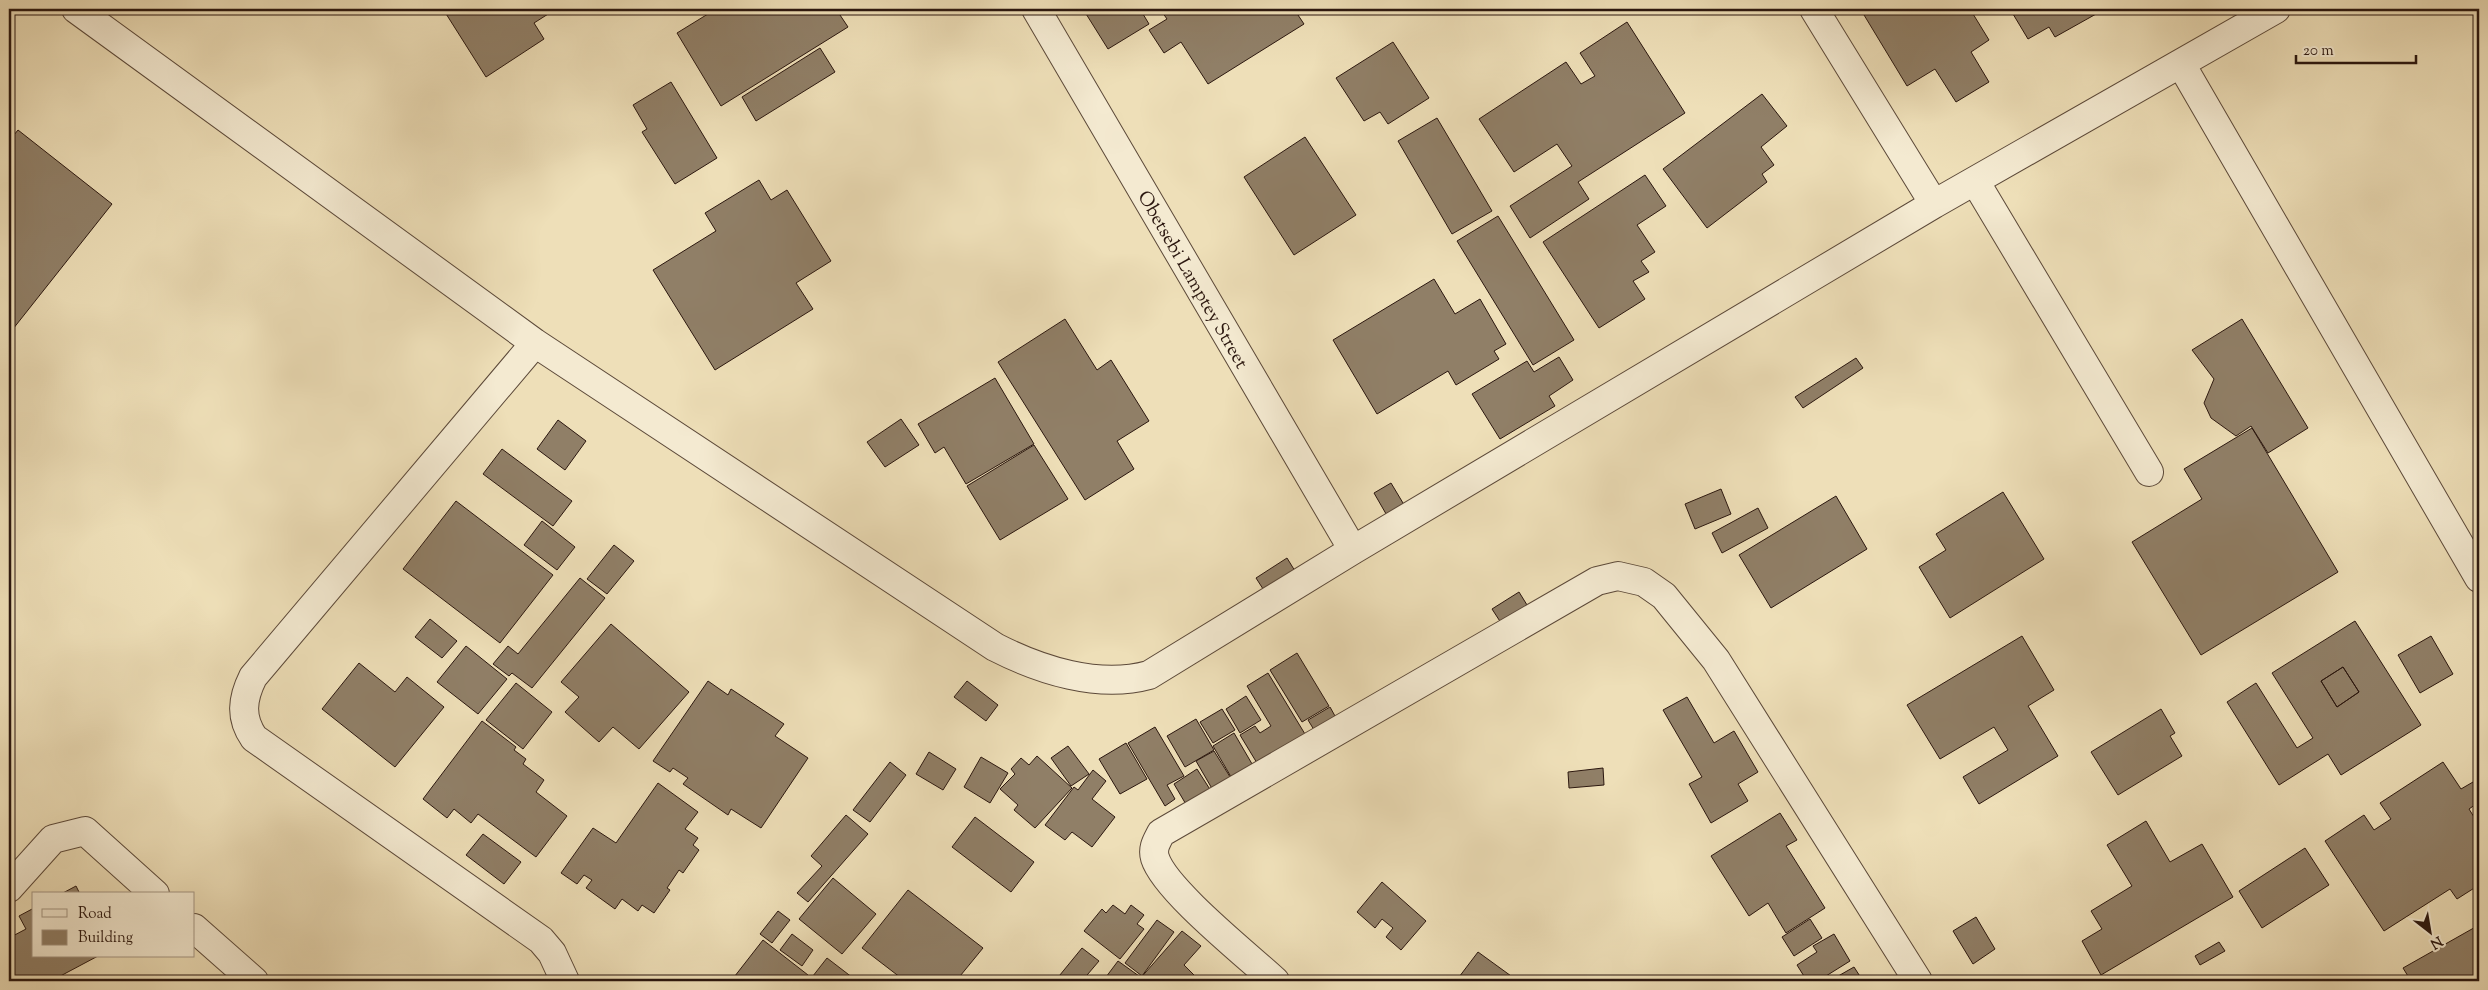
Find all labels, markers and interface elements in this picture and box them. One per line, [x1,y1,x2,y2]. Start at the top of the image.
scale bar [2296,32,2416,64]
text: 20 m [2303,41,2334,62]
street label: Obetsebi Lamptey Street [1130,186,1254,375]
legend [32,892,195,958]
text: Road [78,904,112,925]
north arrow [2406,908,2456,958]
text: Building [78,928,133,949]
text: N [2426,930,2446,953]

